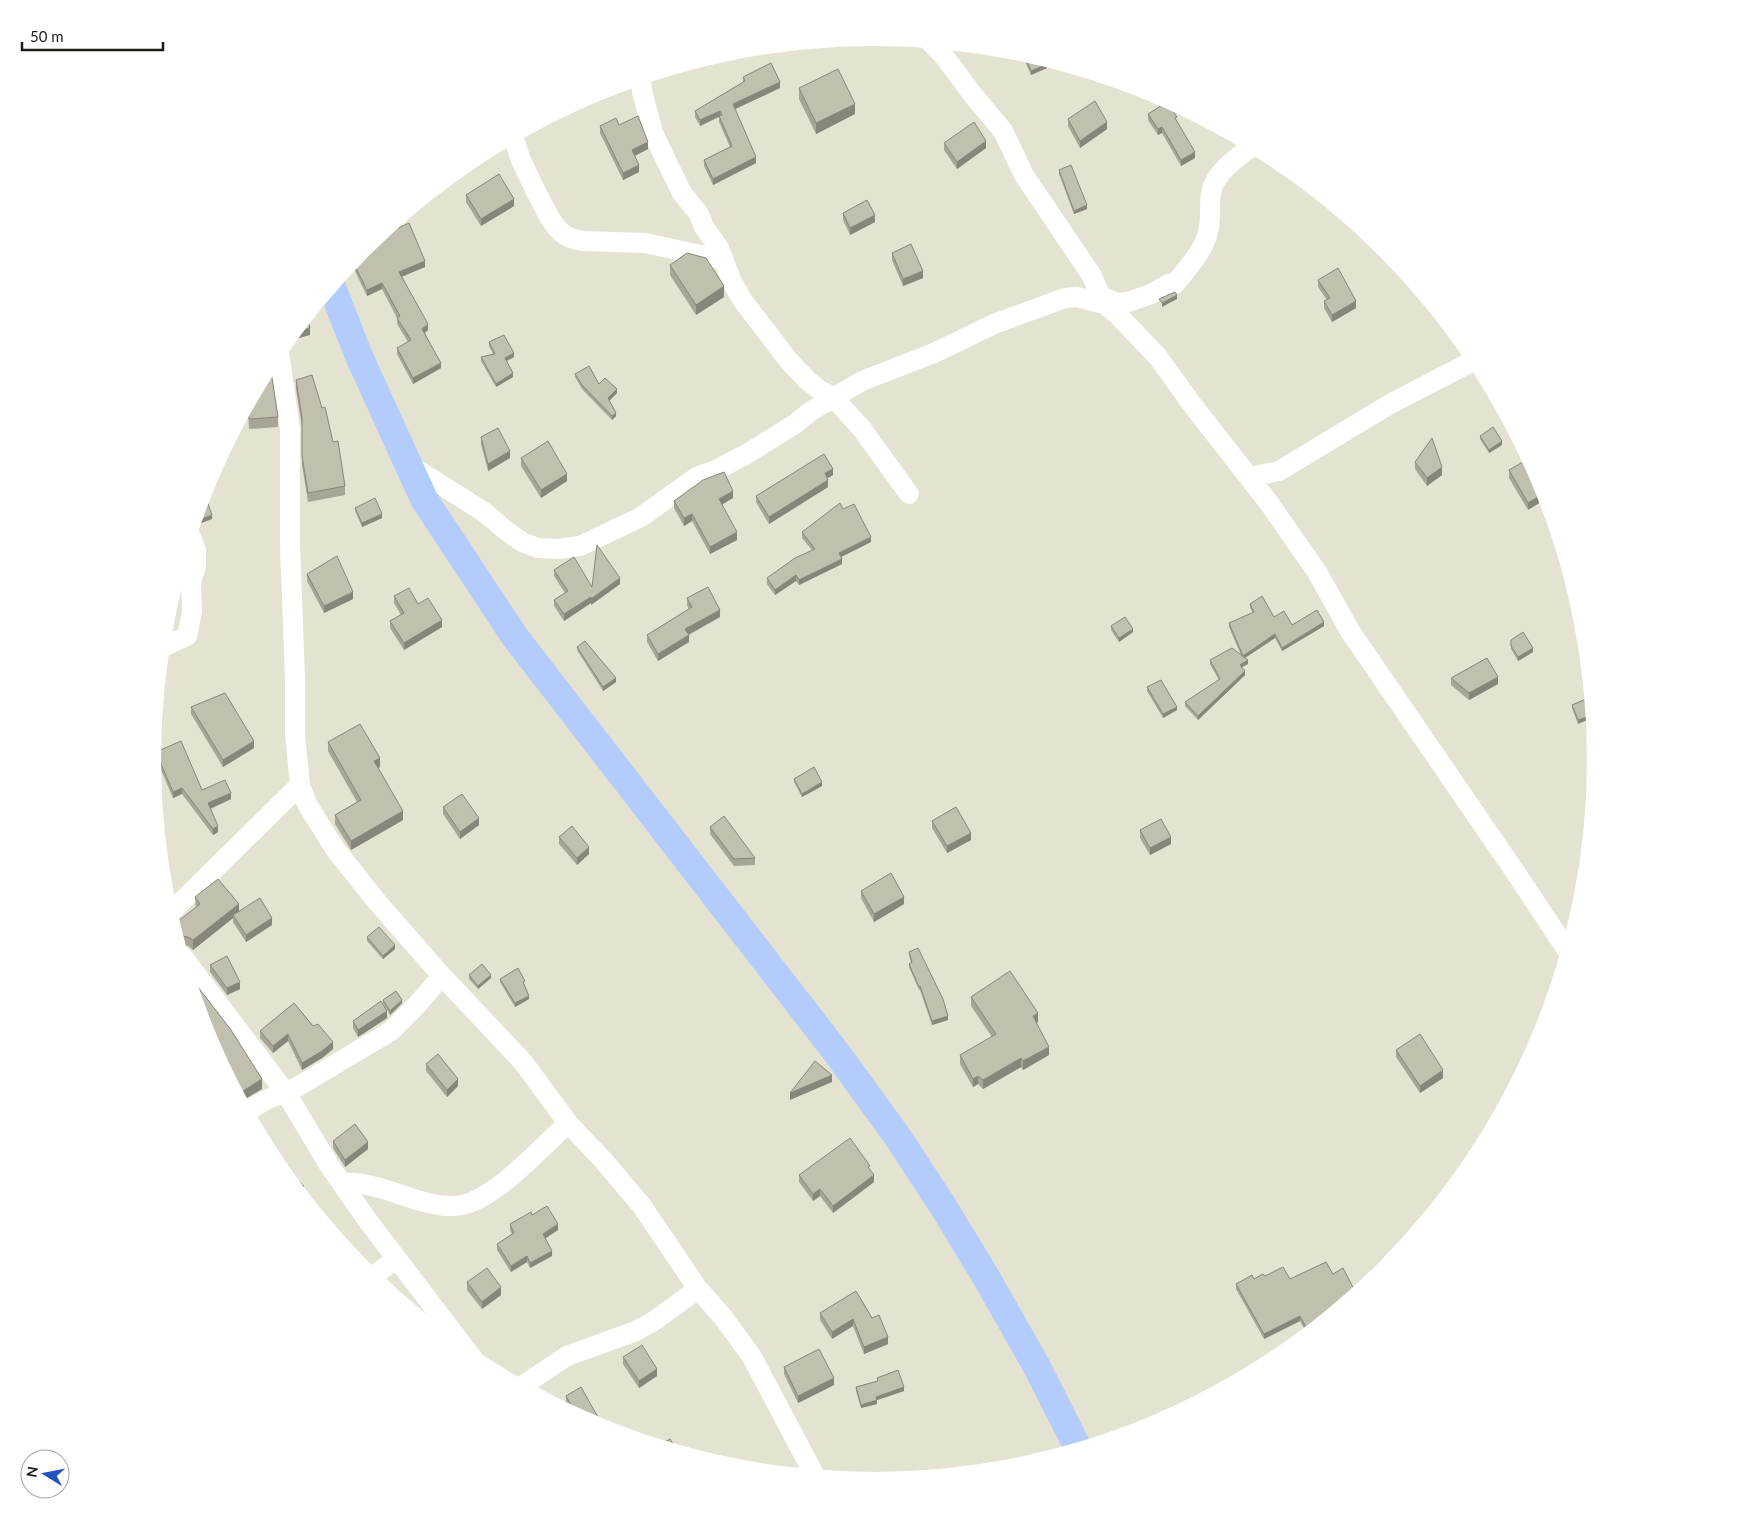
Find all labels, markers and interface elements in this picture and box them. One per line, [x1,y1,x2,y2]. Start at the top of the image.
scale bar [22,20,164,52]
text: 50 m [30,27,64,45]
north arrow [20,1449,70,1499]
text: N [22,1465,41,1478]

